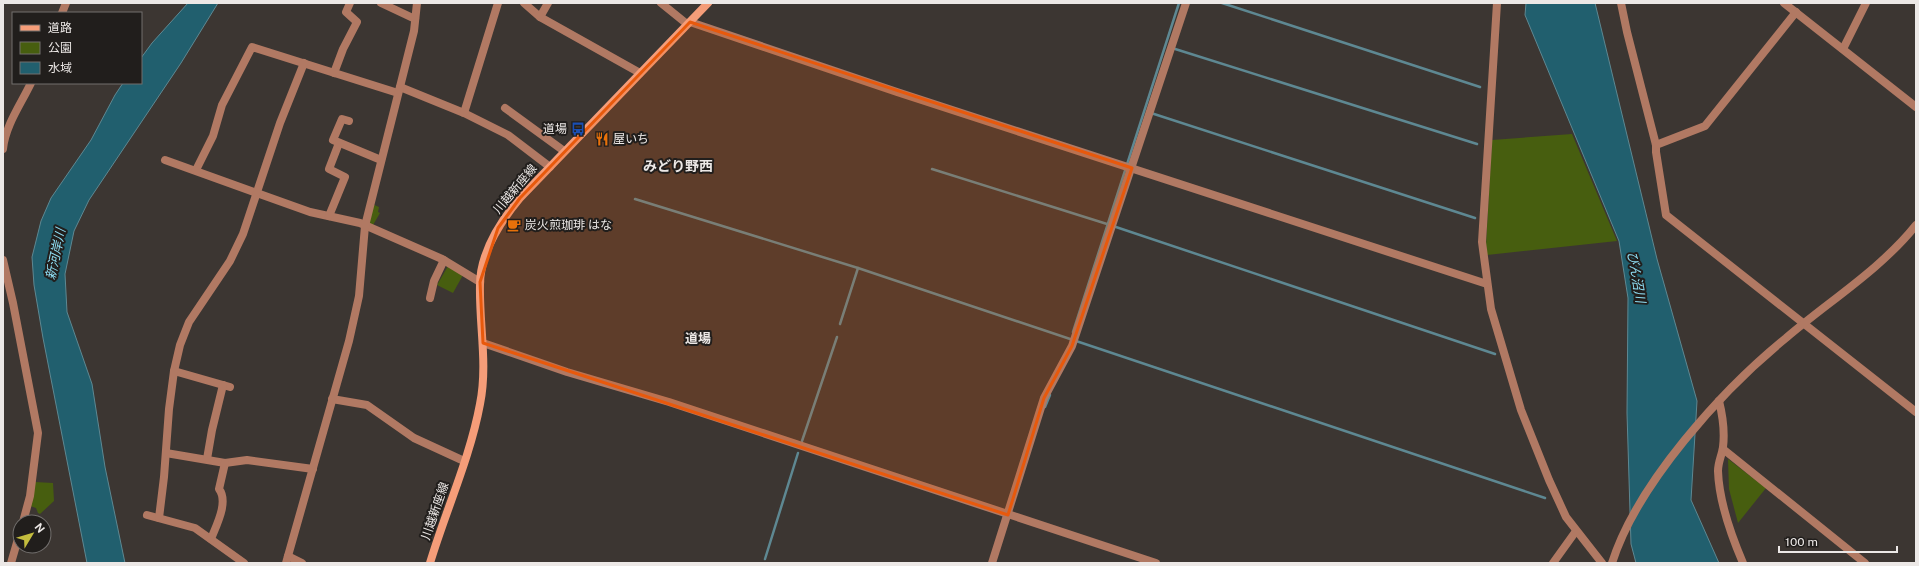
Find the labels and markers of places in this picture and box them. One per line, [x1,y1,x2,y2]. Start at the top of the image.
bus stop icon: 道場 [570,121,586,137]
place label: 道場 [543,122,567,136]
restaurant icon: 屋いち [594,131,610,147]
place label: 屋いち [613,132,649,146]
cafe icon: 炭火煎珈琲 はな [506,217,522,233]
place label: 炭火煎珈琲 はな [525,218,612,232]

